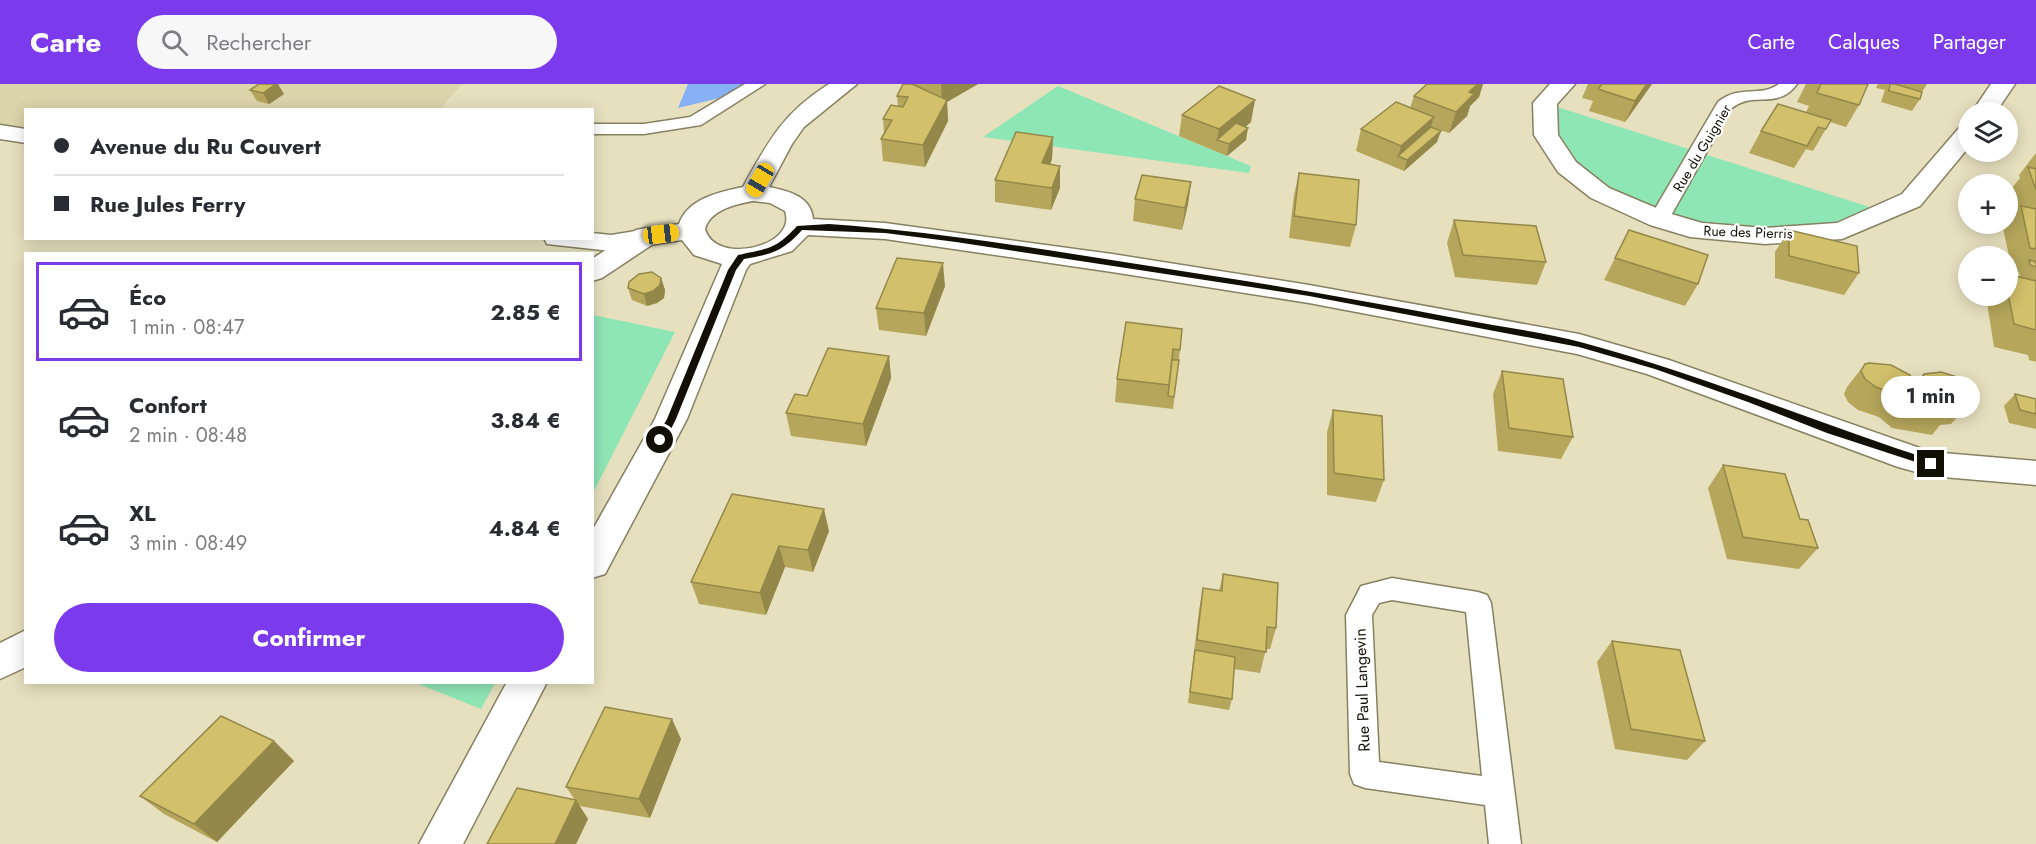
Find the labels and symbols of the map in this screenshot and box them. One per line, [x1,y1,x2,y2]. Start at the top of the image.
street label: Rue du Guignier [1668,100,1736,196]
car [743,160,777,200]
street label: Rue des Pierris [1703,220,1793,244]
car [642,223,680,245]
callout: 1 min [1882,377,1980,419]
route start [646,426,673,453]
route end [1917,450,1944,477]
street label: Rue Paul Langevin [1348,628,1376,752]

